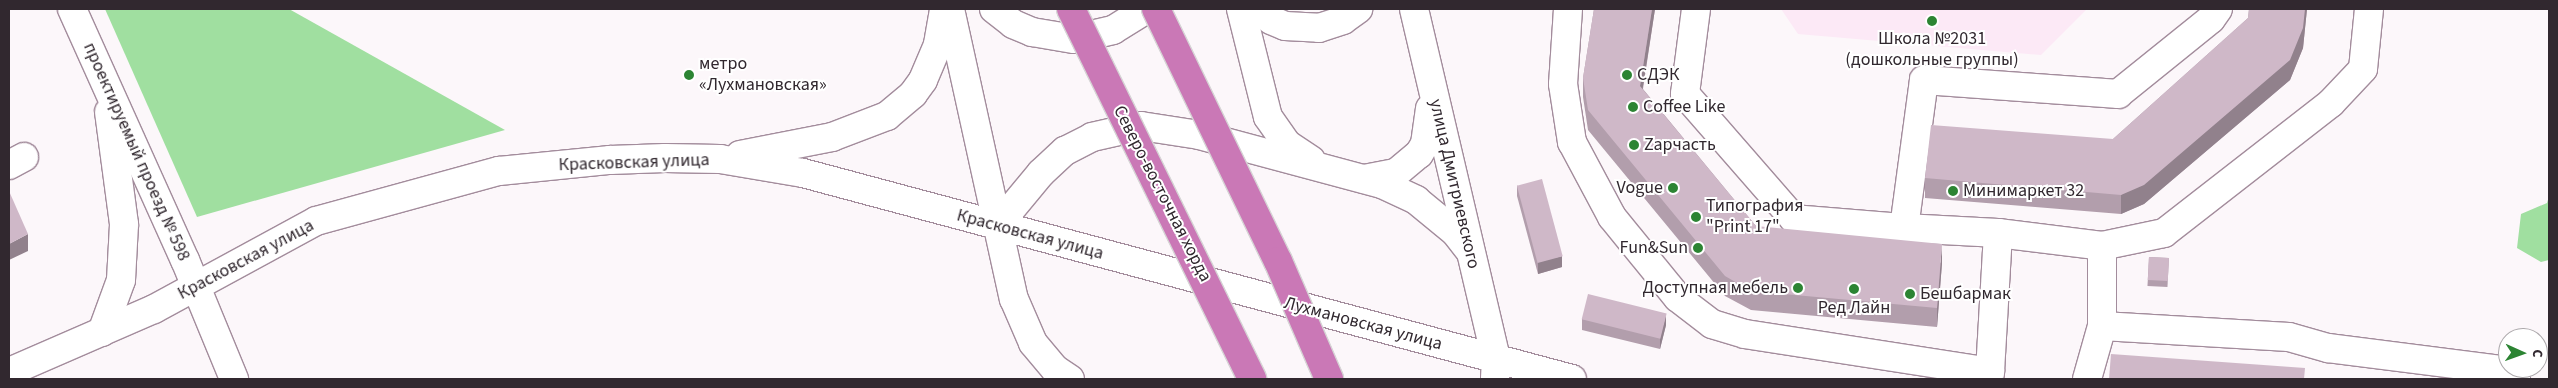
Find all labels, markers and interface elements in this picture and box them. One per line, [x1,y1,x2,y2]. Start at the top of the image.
marker: Школа №2031 (дошкольные группы) [1926,15,1938,27]
place label: Школа №2031 (дошкольные группы) [1845,29,2019,72]
street label: проектируемый проезд № 598 [78,39,194,265]
place label: метро «Лухмановская» [699,54,827,96]
place label: СДЭК [1637,64,1679,86]
marker: метро «Лухмановская» [683,69,695,81]
marker: СДЭК [1621,69,1633,81]
place label: Coffee Like [1643,96,1725,118]
street label: улица Дмитриевского [1424,97,1484,271]
marker: Coffee Like [1627,101,1639,113]
street label: Северо-восточная хорда [1108,102,1216,286]
place label: Zapчасть [1644,134,1716,156]
marker: Zapчасть [1628,139,1640,151]
street label: Красковская улица [558,150,710,176]
place label: Vogue [1616,177,1663,199]
place label: Минимаркет 32 [1963,180,2084,202]
marker: Vogue [1667,182,1679,194]
marker: Минимаркет 32 [1947,185,1959,197]
place label: Типография "Print 17" [1706,196,1804,238]
street label: Красковская улица [954,205,1106,265]
marker: Типография "Print 17" [1690,211,1702,223]
street label: Красковская улица [174,215,318,305]
place label: Fun&Sun [1620,237,1688,259]
marker: Fun&Sun [1692,242,1704,254]
place label: Доступная мебель [1642,277,1788,299]
marker: Доступная мебель [1792,282,1804,294]
marker: Ред Лайн [1848,283,1860,295]
place label: Бешбармак [1920,283,2011,305]
marker: Бешбармак [1904,288,1916,300]
street label: Лухмановская улица [1281,292,1445,356]
place label: Ред Лайн [1818,297,1890,319]
north arrow [2498,328,2548,378]
text: С [2527,349,2547,358]

